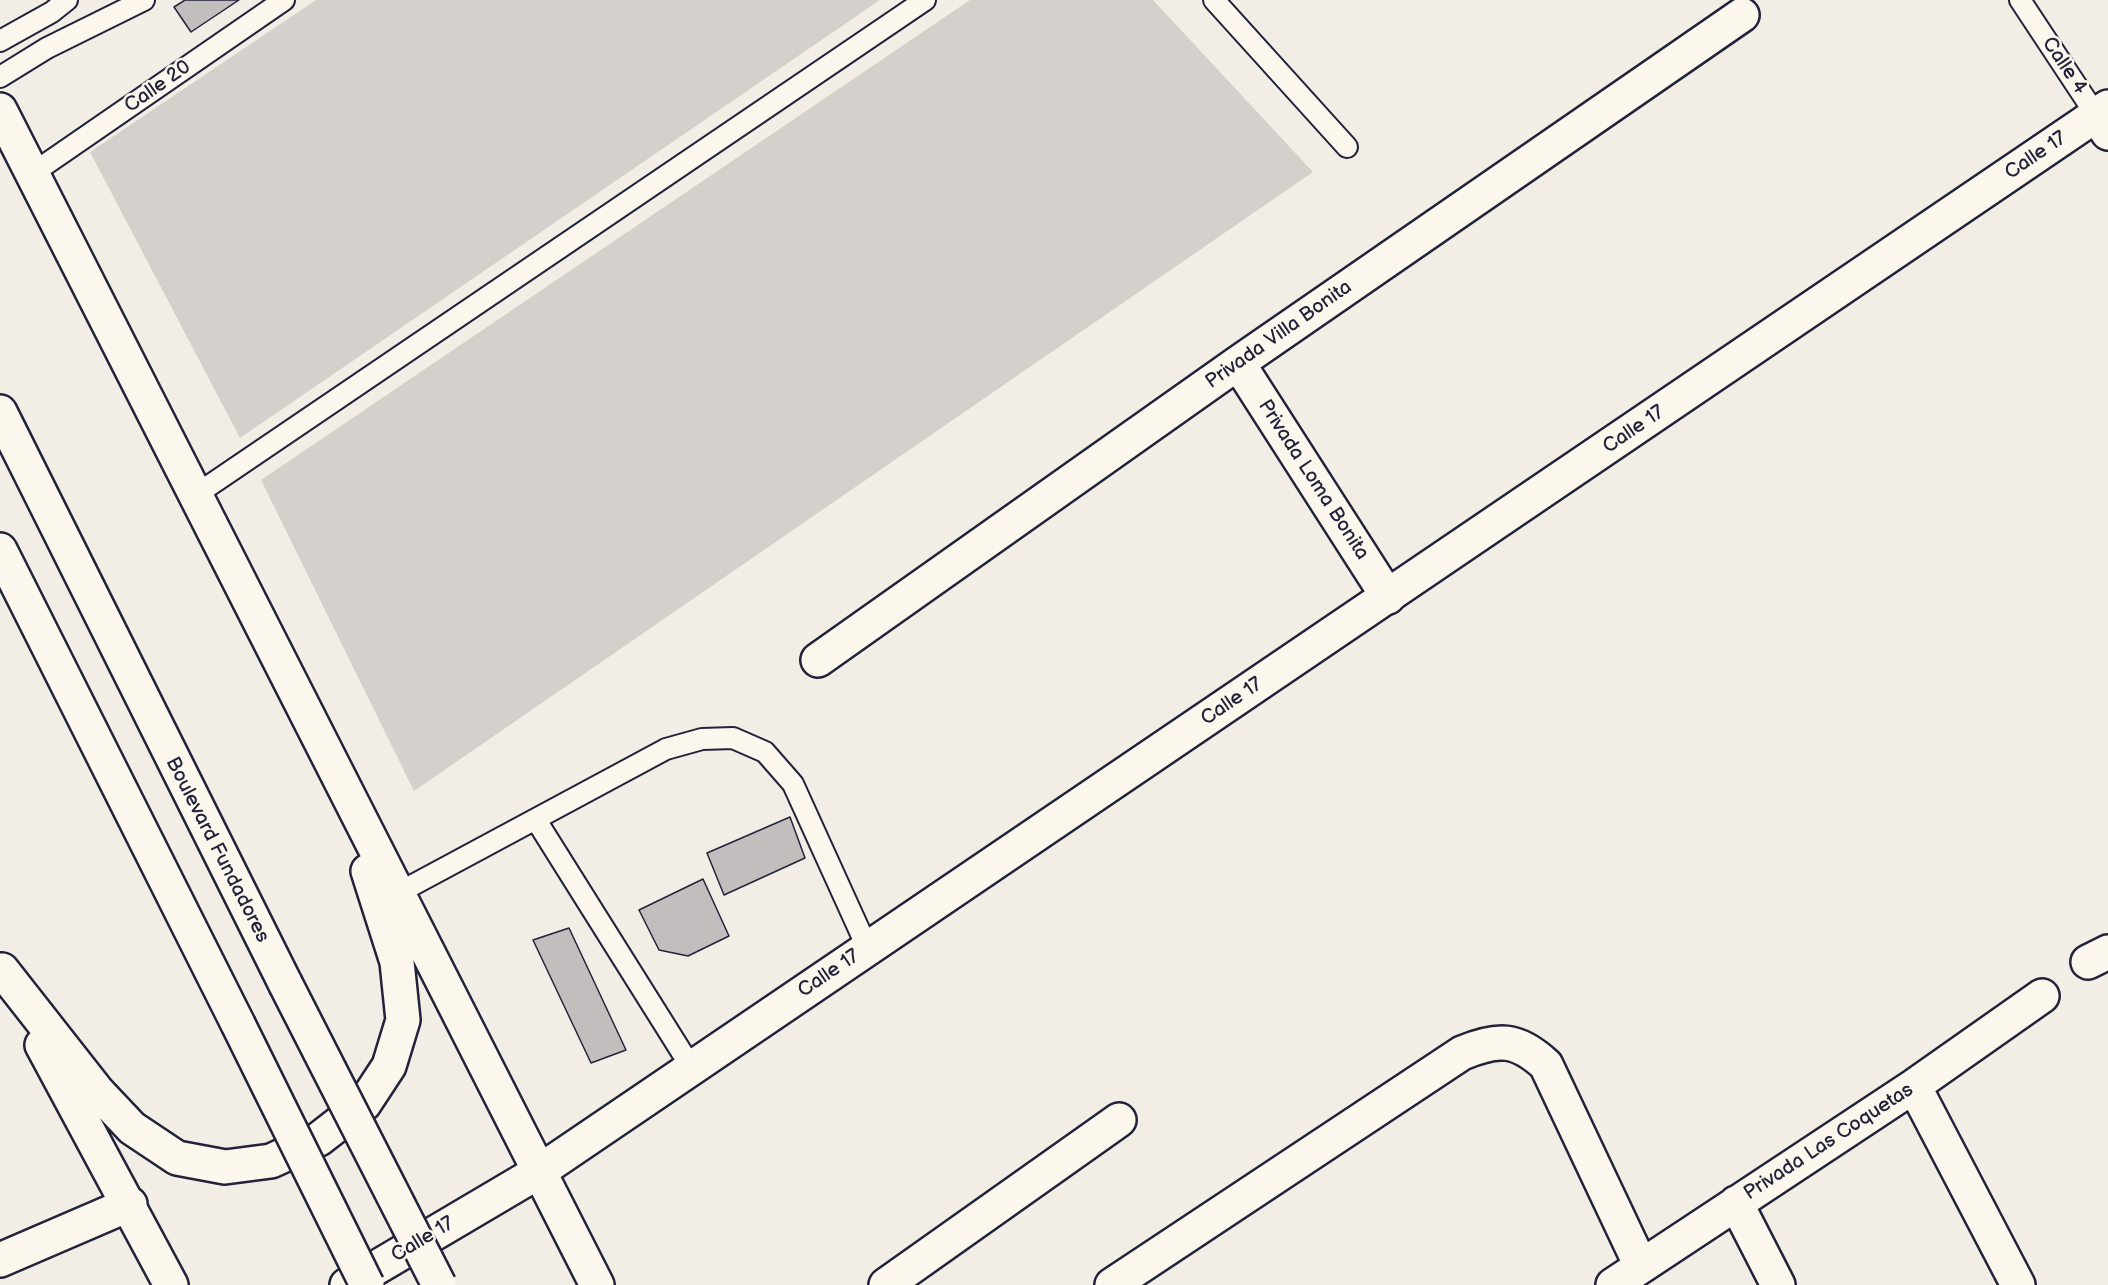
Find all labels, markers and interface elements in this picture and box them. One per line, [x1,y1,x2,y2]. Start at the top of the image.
street label: Calle 4 [2036,33,2092,99]
street label: Calle 20 [120,56,196,118]
street label: Calle 17 [2001,127,2071,185]
street label: Privada Villa Bonita [1201,276,1357,394]
street label: Privada Loma Bonita [1252,395,1374,565]
street label: Calle 17 [1599,401,1669,459]
street label: Calle 17 [1197,673,1267,731]
street label: Boulevard Fundadores [160,753,274,947]
street label: Calle 17 [794,945,864,1003]
street label: Privada Las Coquetas [1740,1078,1918,1206]
street label: Calle 17 [387,1212,459,1268]

